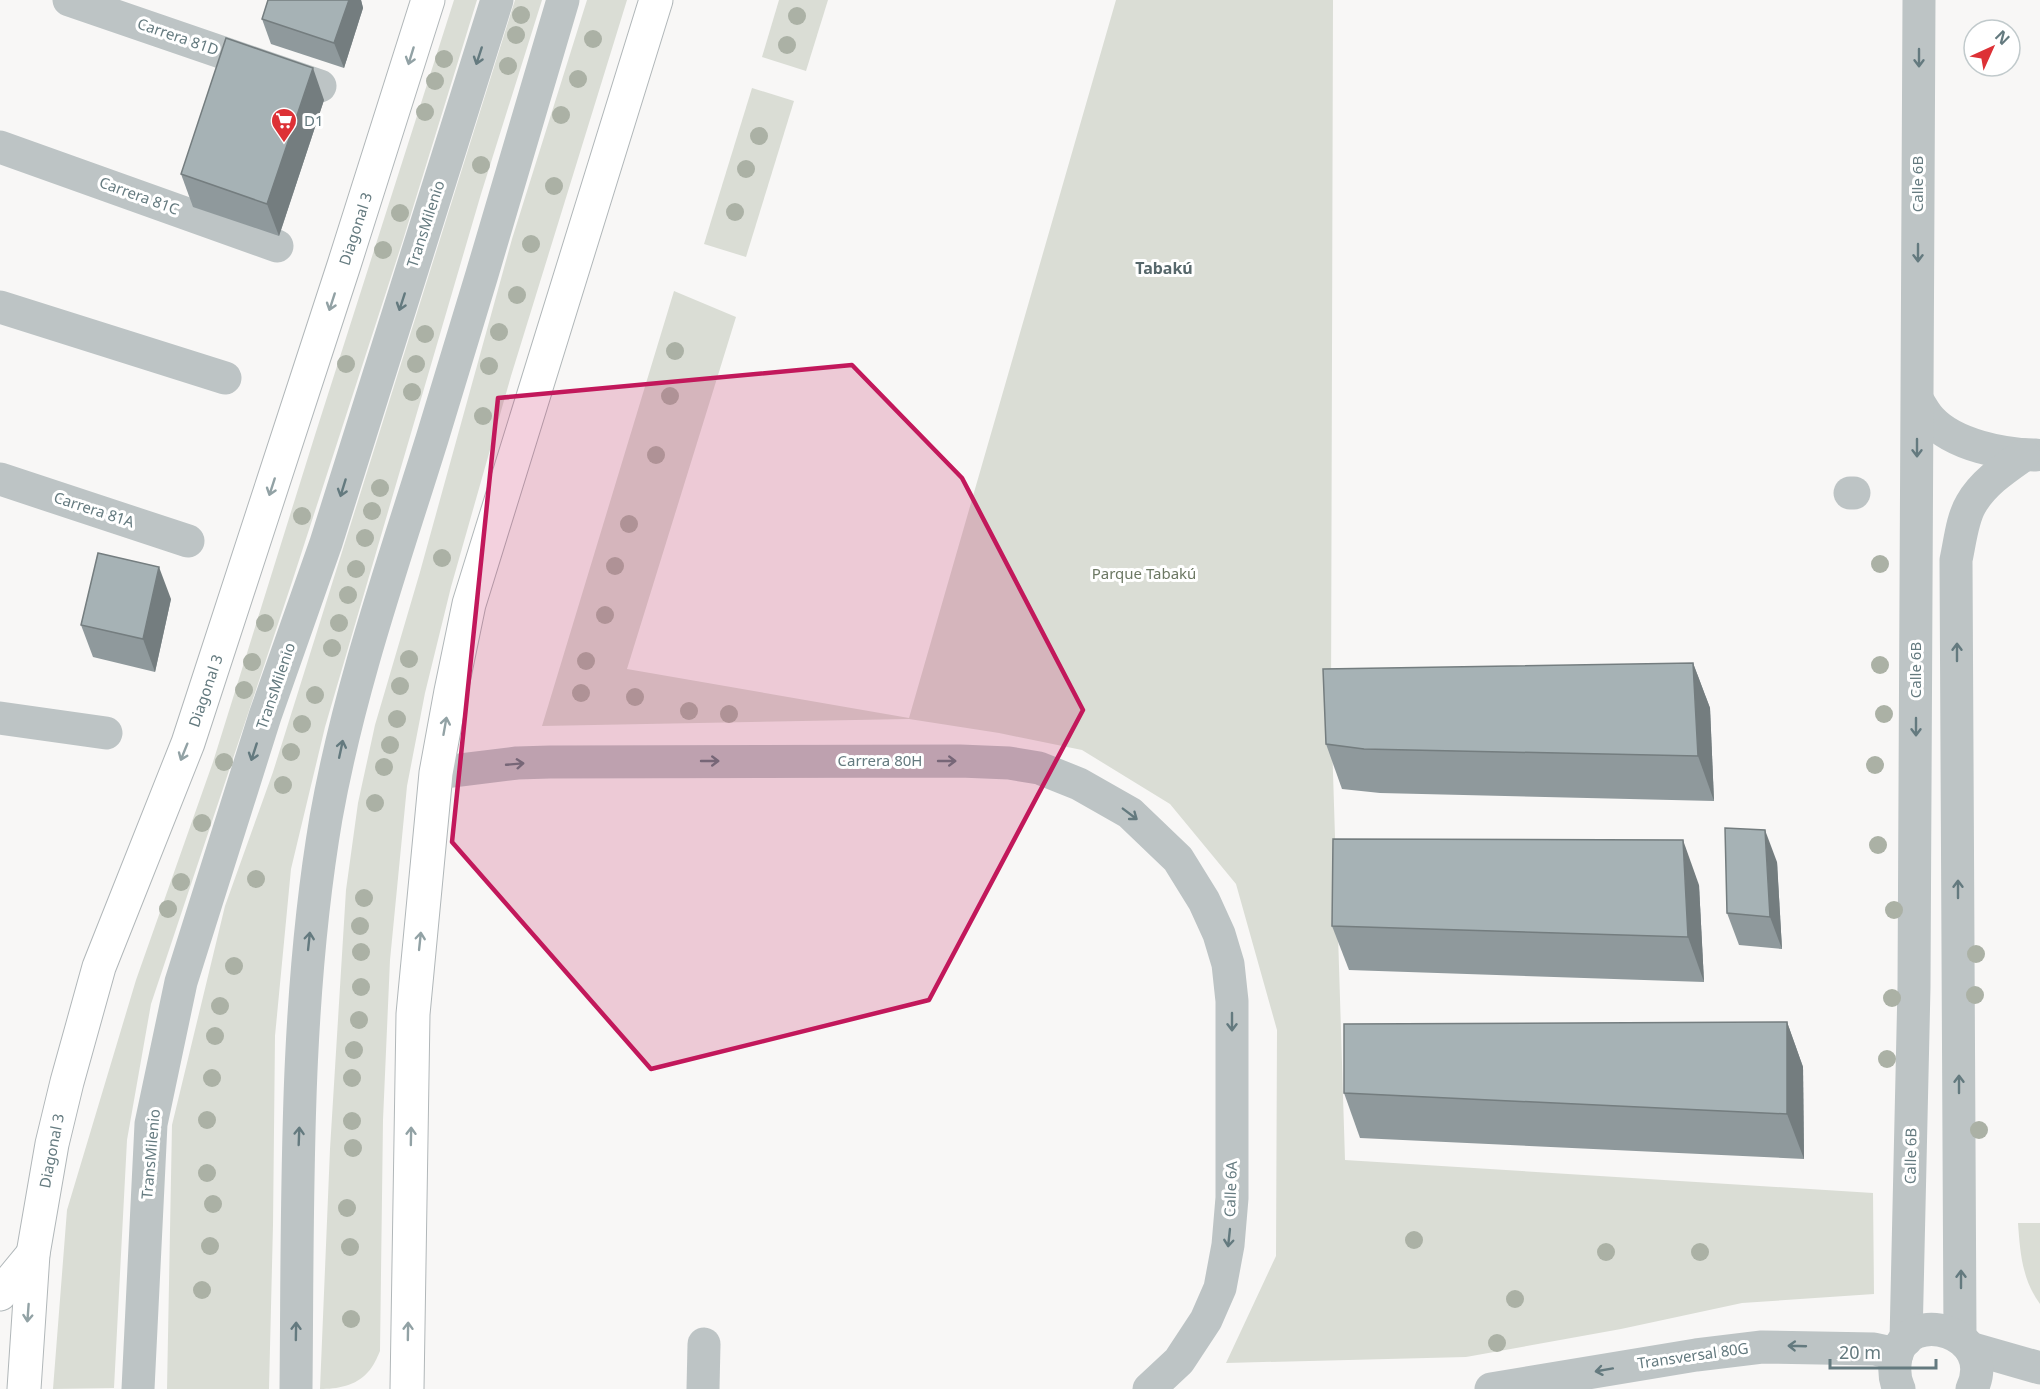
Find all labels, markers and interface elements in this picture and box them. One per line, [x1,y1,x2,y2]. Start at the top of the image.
street label: Carrera 81D [135,13,222,59]
north arrow [1962,18,2022,78]
text: N [1990,25,2015,50]
one-way arrow [405,46,416,65]
one-way arrow [473,46,484,65]
one-way arrow [1913,48,1925,68]
supermarket icon: D1 [269,106,299,144]
place label: D1 [304,110,324,130]
street label: Calle 6B [1907,156,1927,212]
street label: Carrera 81C [97,171,182,219]
street label: TransMilenio [402,178,449,270]
street label: Diagonal 3 [334,190,376,268]
one-way arrow [1912,243,1924,263]
district label: Tabakú [1135,257,1193,279]
one-way arrow [326,292,337,311]
one-way arrow [395,292,406,311]
one-way arrow [1911,438,1923,458]
one-way arrow [266,477,277,496]
one-way arrow [337,478,348,497]
street label: Carrera 81A [52,487,137,532]
park label: Parque Tabakú [1092,563,1196,583]
street label: TransMilenio [251,640,299,732]
street label: Calle 6B [1905,642,1925,698]
one-way arrow [1951,643,1963,663]
street label: Diagonal 3 [183,652,227,730]
one-way arrow [439,717,450,737]
one-way arrow [1910,717,1922,737]
one-way arrow [336,739,347,759]
one-way arrow [178,742,189,761]
one-way arrow [248,742,259,761]
street label: Carrera 80H [838,750,922,770]
one-way arrow [700,755,720,767]
one-way arrow [937,755,957,767]
one-way arrow [505,758,525,769]
one-way arrow [1122,808,1138,821]
one-way arrow [1952,880,1964,900]
one-way arrow [304,931,315,951]
one-way arrow [415,931,426,951]
one-way arrow [1226,1012,1238,1032]
one-way arrow [1953,1075,1964,1095]
street label: TransMilenio [136,1108,164,1200]
street label: Diagonal 3 [34,1112,68,1190]
one-way arrow [294,1126,305,1146]
one-way arrow [405,1126,417,1146]
street label: Calle 6B [1900,1128,1920,1184]
street label: Calle 6A [1219,1160,1241,1217]
one-way arrow [1223,1228,1234,1248]
one-way arrow [1955,1270,1967,1290]
one-way arrow [22,1302,33,1322]
one-way arrow [291,1321,302,1341]
one-way arrow [402,1321,413,1341]
scale bar [1830,1332,1936,1370]
street label: Transversal 80G [1636,1337,1750,1373]
text: 20 m [1839,1340,1881,1364]
one-way arrow [1788,1341,1808,1352]
one-way arrow [1595,1365,1614,1376]

